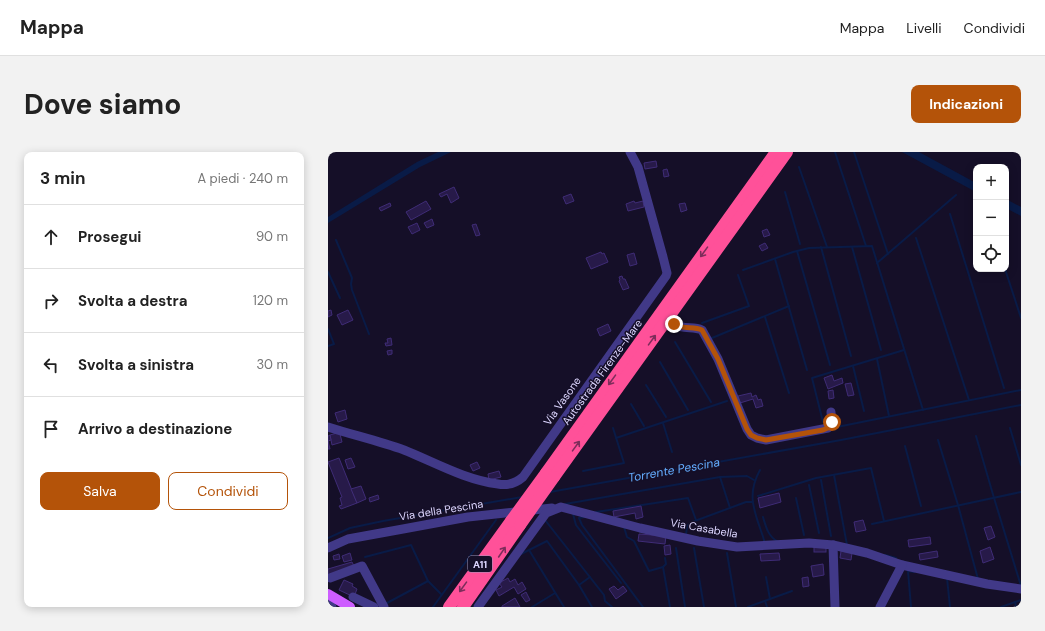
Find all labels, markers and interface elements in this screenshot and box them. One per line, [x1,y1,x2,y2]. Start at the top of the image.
text: Mappa [20,15,84,40]
text: Mappa [840,19,884,37]
text: Livelli [906,19,942,37]
text: Condividi [964,19,1025,37]
button: Indicazioni [911,85,1021,123]
text: Dove siamo [24,86,181,123]
map controls [973,164,1009,272]
button: + [973,164,1009,200]
text: 3 min [40,167,85,189]
text: A piedi · 240 m [197,170,288,187]
button: − [973,200,1009,236]
icon: ahead [40,226,62,248]
text: Prosegui [78,227,141,247]
text: 90 m [256,228,288,245]
button: locate [973,236,1009,272]
one-way arrow [700,246,709,257]
icon: right [40,290,62,312]
text: Svolta a destra [78,291,188,311]
text: 120 m [253,292,288,309]
route end [665,315,683,333]
street label: Autostrada Firenze-Mare [559,316,645,428]
one-way arrow [648,335,656,346]
icon: left [40,354,62,376]
text: Svolta a sinistra [78,355,194,375]
text: 30 m [256,356,288,373]
street label: Via Vasone [540,374,584,428]
one-way arrow [608,374,616,385]
route start [823,413,841,431]
icon: arrive [40,418,62,440]
text: Arrivo a destinazione [78,419,232,439]
one-way arrow [572,440,580,451]
water label: Torrente Pescina [627,454,721,486]
button: Salva [40,472,160,510]
button: Condividi [168,472,288,510]
street label: Via della Pescina [398,496,484,524]
street label: Via Casabella [669,515,739,541]
one-way arrow [498,547,506,558]
road number: A11 [468,556,492,572]
one-way arrow [459,581,467,592]

